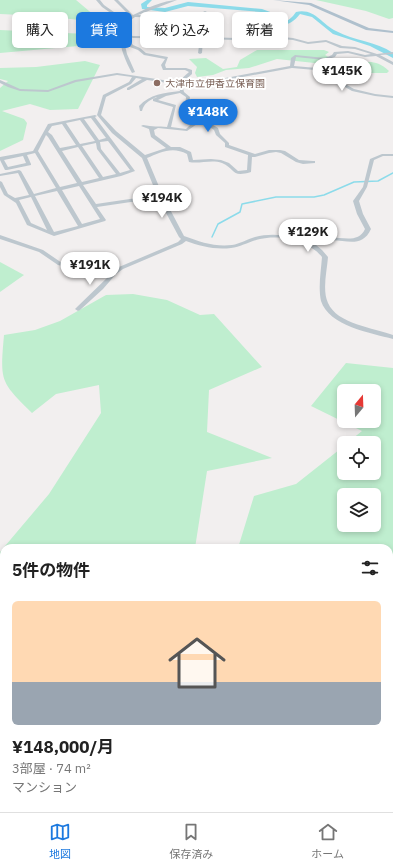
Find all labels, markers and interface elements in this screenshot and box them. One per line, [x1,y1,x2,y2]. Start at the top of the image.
chip: 購入 [12,12,68,48]
chip: 賃貸 [76,12,132,48]
chip: 絞り込み [140,12,224,48]
chip: 新着 [232,12,288,48]
pin: ¥145K [314,58,370,92]
text: ¥145K [322,62,362,79]
place label: 大津市立伊香立保育園 [165,77,265,90]
marker: 大津市立伊香立保育園 [152,78,162,88]
pin: ¥148K [180,99,236,133]
text: ¥148K [188,103,228,120]
pin: ¥194K [134,185,190,219]
text: ¥194K [142,189,182,206]
pin: ¥129K [280,219,336,253]
text: ¥129K [288,223,328,240]
pin: ¥191K [62,252,118,286]
text: ¥191K [70,256,110,273]
north arrow [337,384,381,428]
map controls [337,384,381,532]
button: locate [337,436,381,480]
button: layers [337,488,381,532]
icon: filters [359,557,381,579]
text: 5件の物件 [12,559,90,581]
icon: home [161,627,233,699]
text: ¥148,000/月 [12,736,114,758]
text: 3部屋 · 74 m² [12,760,91,777]
text: マンション [12,779,77,796]
tab: 地図 [49,821,71,861]
tab: 保存済み [169,821,213,861]
tab: ホーム [311,821,344,861]

